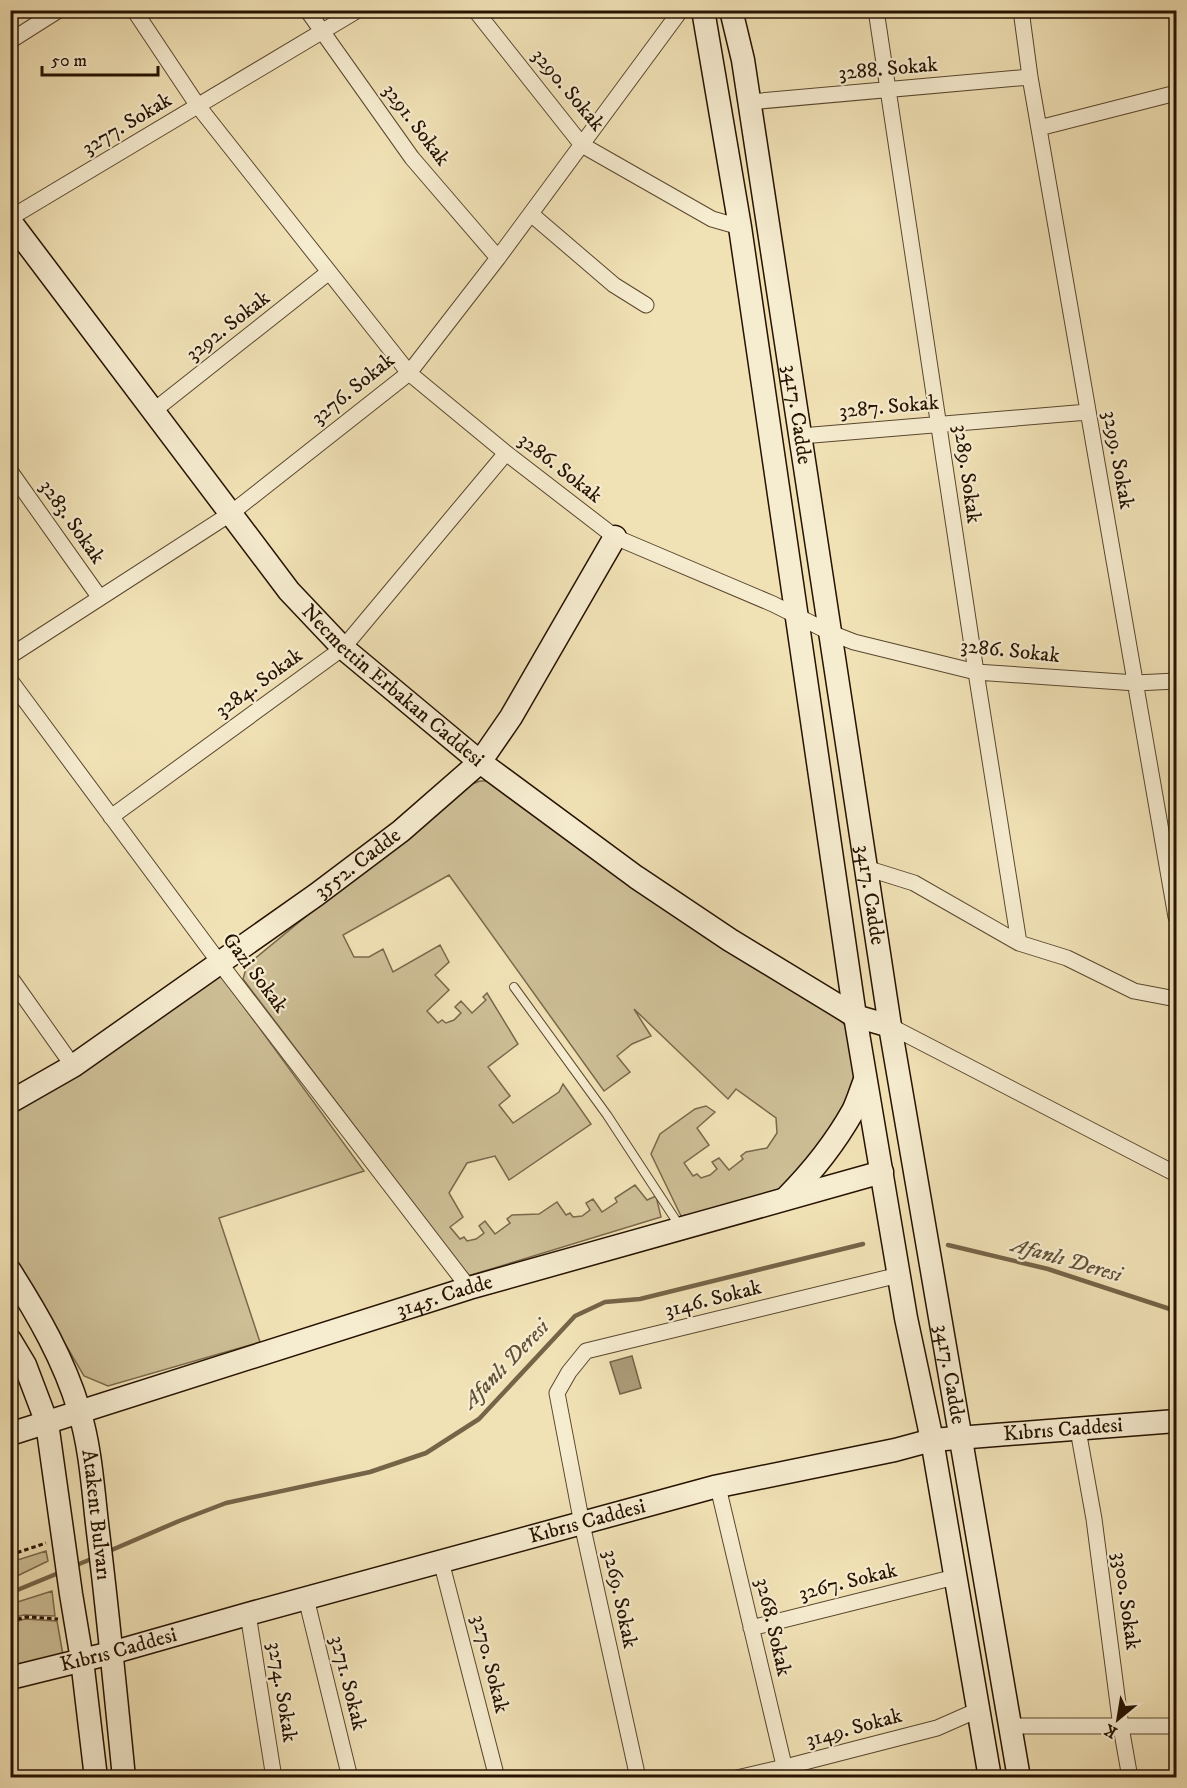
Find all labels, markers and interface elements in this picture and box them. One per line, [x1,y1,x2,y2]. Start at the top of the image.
scale bar [42,39,158,77]
street label: 3290. Sokak [526,43,611,137]
text: 50 m [51,50,87,72]
street label: 3288. Sokak [837,52,939,86]
street label: 3291. Sokak [377,79,456,172]
street label: 3277. Sokak [77,87,177,161]
street label: 3292. Sokak [181,285,276,367]
street label: 3276. Sokak [306,347,400,431]
street label: 3417. Cadde [777,363,817,467]
street label: 3287. Sokak [838,390,941,424]
street label: 3299. Sokak [1097,409,1140,512]
street label: 3289. Sokak [947,423,987,526]
street label: 3286. Sokak [513,427,608,509]
street label: 3283. Sokak [34,475,111,570]
street label: Necmettin Erbakan Caddesi [296,599,489,773]
street label: 3286. Sokak [959,633,1062,669]
street label: 3284. Sokak [210,642,308,723]
street label: 3552. Cadde [309,822,406,904]
street label: 3417. Cadde [850,843,891,947]
street label: Gazi Sokak [216,928,294,1019]
water label: Afanlı Deresi [1006,1231,1126,1289]
street label: 3145. Cadde [393,1269,496,1323]
street label: 3146. Sokak [662,1274,765,1324]
water label: Afanlı Deresi [455,1313,556,1416]
street label: 3417. Cadde [928,1323,971,1426]
street label: Kıbrıs Caddesi [1002,1412,1124,1447]
street label: Atakent Bulvarı [75,1448,117,1581]
street label: Kıbrıs Caddesi [526,1493,648,1550]
street label: 3269. Sokak [597,1547,643,1651]
street label: 3300. Sokak [1106,1550,1146,1652]
street label: 3267. Sokak [796,1557,900,1607]
street label: 3268. Sokak [749,1575,797,1679]
street label: 3270. Sokak [465,1612,515,1716]
street label: Kıbrıs Caddesi [57,1622,180,1678]
street label: 3271. Sokak [324,1633,372,1734]
street label: 3274. Sokak [261,1640,303,1745]
north arrow [1088,1689,1148,1749]
street label: 3149. Sokak [803,1703,905,1753]
text: K [1100,1719,1121,1743]

